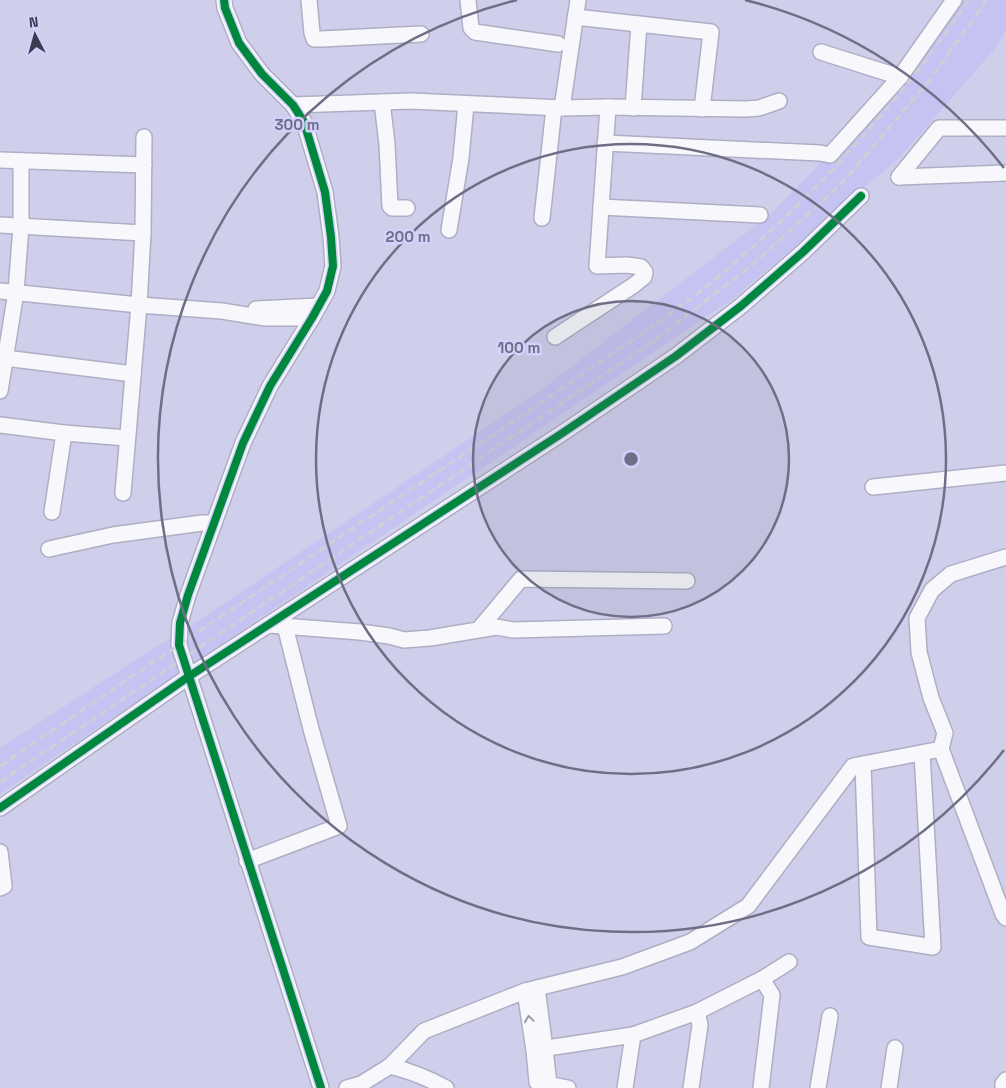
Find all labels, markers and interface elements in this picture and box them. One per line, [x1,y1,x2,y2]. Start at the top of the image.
north arrow [10,10,60,60]
text: N [28,13,39,32]
text: 300 m [274,115,320,134]
text: 200 m [386,227,430,246]
text: 100 m [498,338,540,357]
centre of rings [622,450,640,468]
one-way arrow [524,1015,535,1023]

